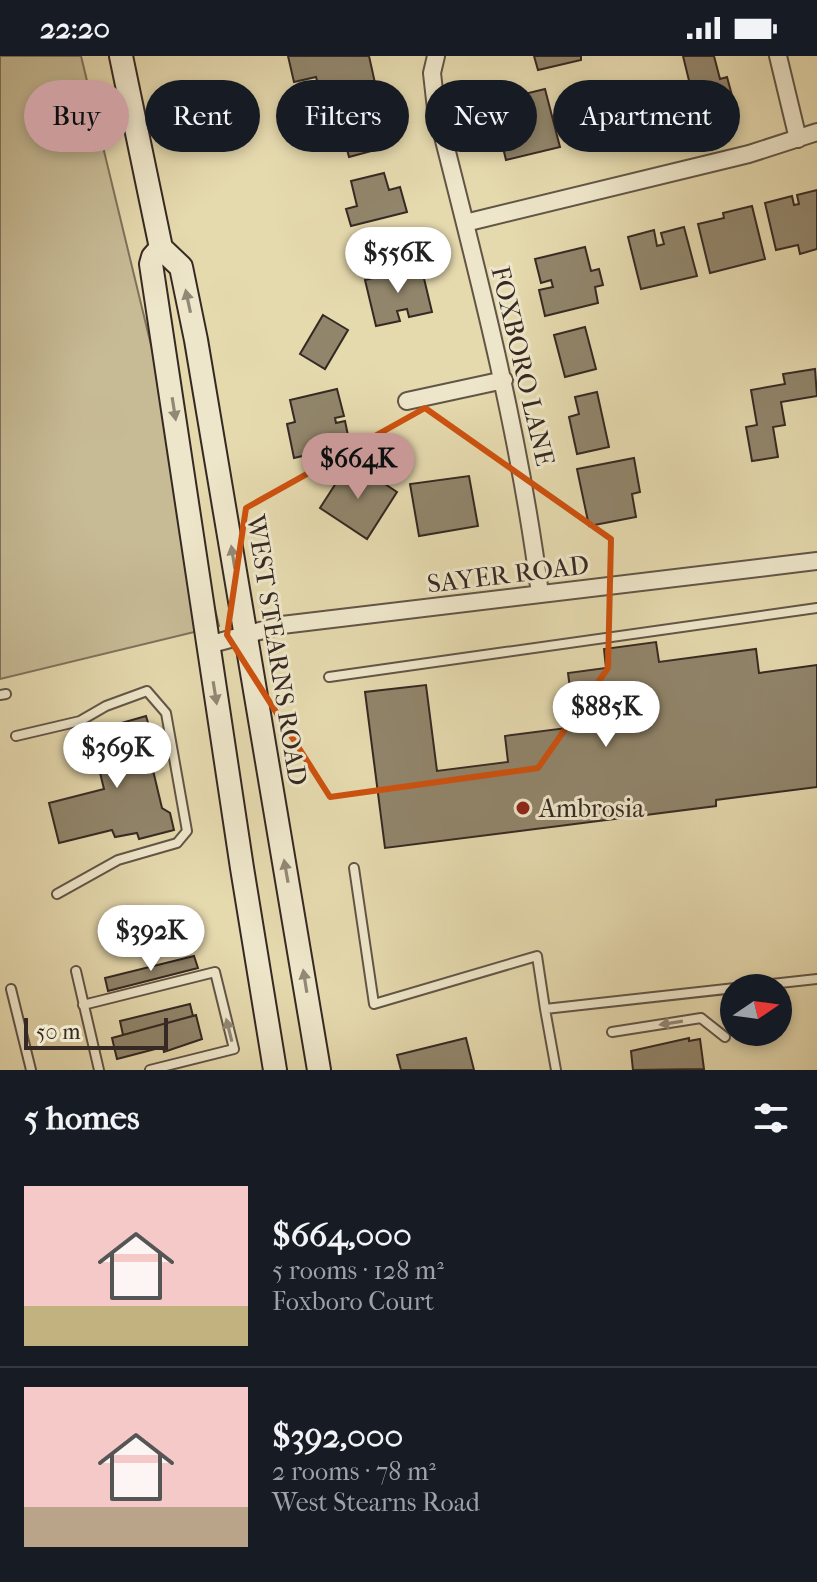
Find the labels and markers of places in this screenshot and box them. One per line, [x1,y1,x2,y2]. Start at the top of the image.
pin: $556K [342,227,454,295]
pin: $664K [302,433,414,501]
pin: $885K [550,681,662,749]
pin: $369K [61,722,173,790]
place label: Ambrosia [538,793,645,824]
marker: Ambrosia [514,799,532,817]
pin: $392K [95,905,207,973]

